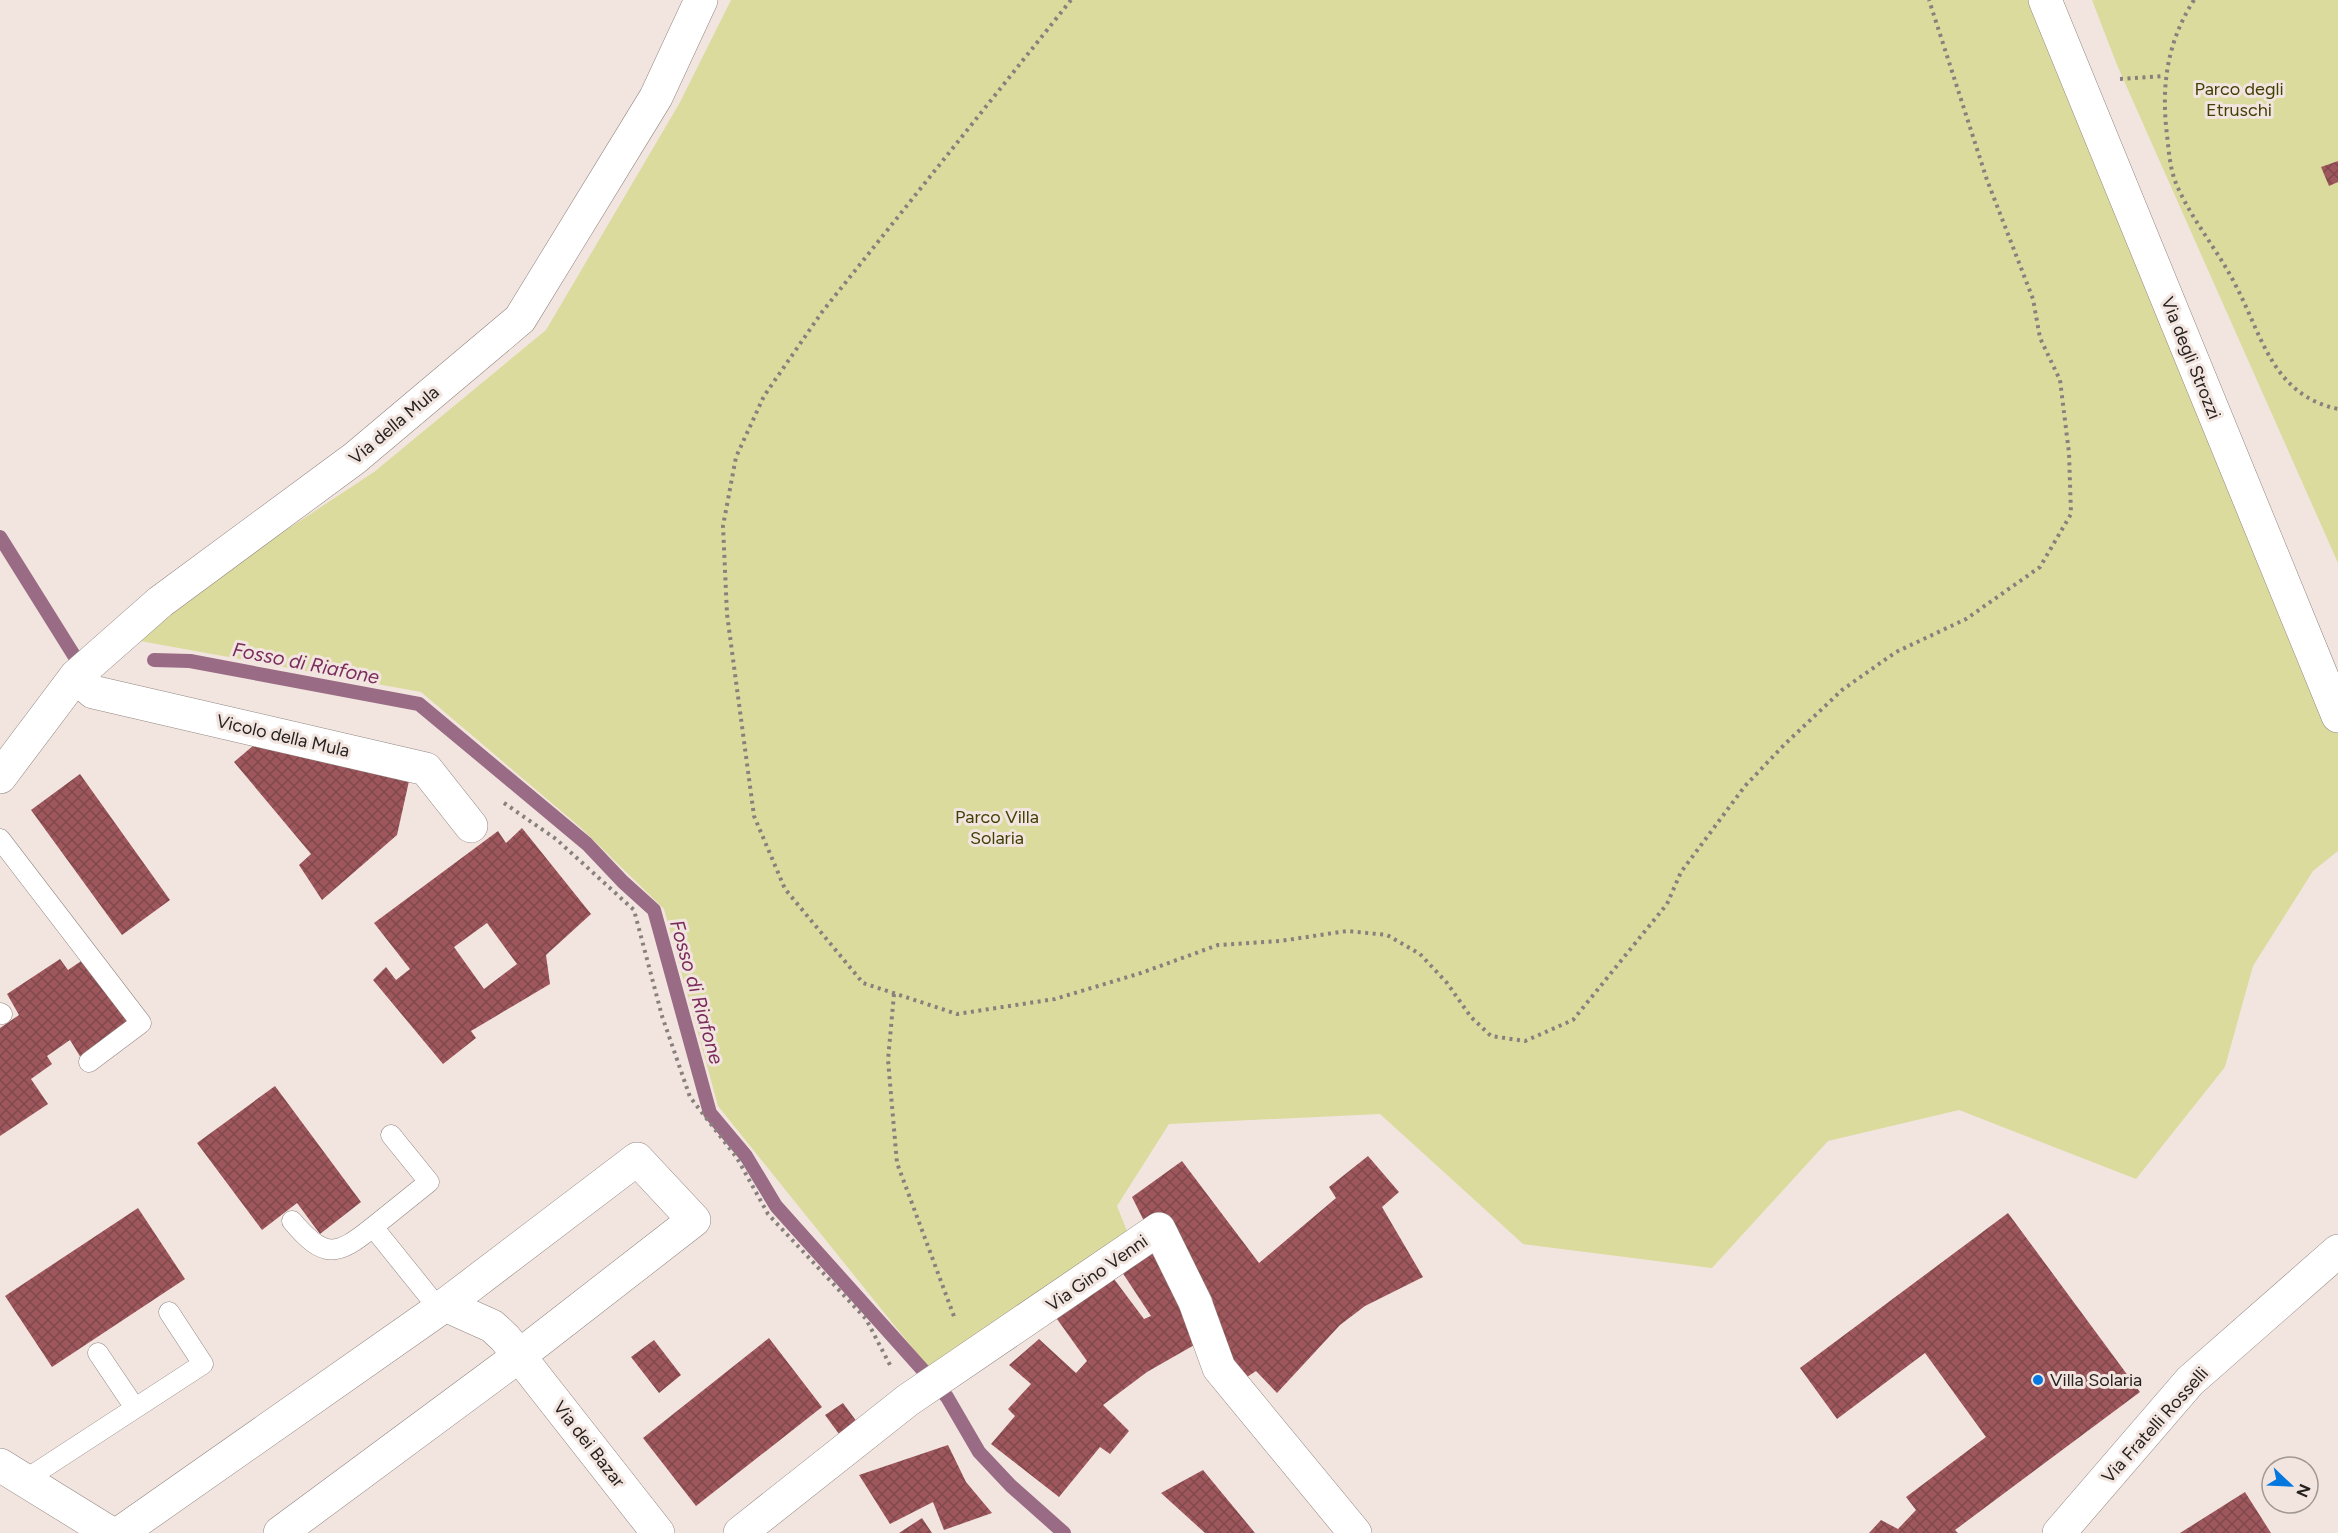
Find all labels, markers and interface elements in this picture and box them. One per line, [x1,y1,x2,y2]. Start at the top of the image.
park label: Parco degli Etruschi [2194,78,2284,121]
street label: Via degli Strozzi [2156,294,2226,422]
street label: Via della Mula [345,381,443,469]
water label: Fosso di Riafone [231,637,381,689]
street label: Vicolo della Mula [214,710,352,762]
park label: Parco Villa Solaria [955,806,1039,849]
water label: Fosso di Riafone [665,917,729,1067]
street label: Via Gino Venni [1042,1230,1152,1316]
street label: Via Fratelli Rosselli [2097,1362,2213,1488]
place label: Villa Solaria [2050,1369,2142,1391]
marker: Villa Solaria [2031,1373,2045,1387]
street label: Via dei Bazar [548,1396,630,1492]
north arrow [2260,1455,2320,1515]
text: N [2292,1481,2315,1500]

